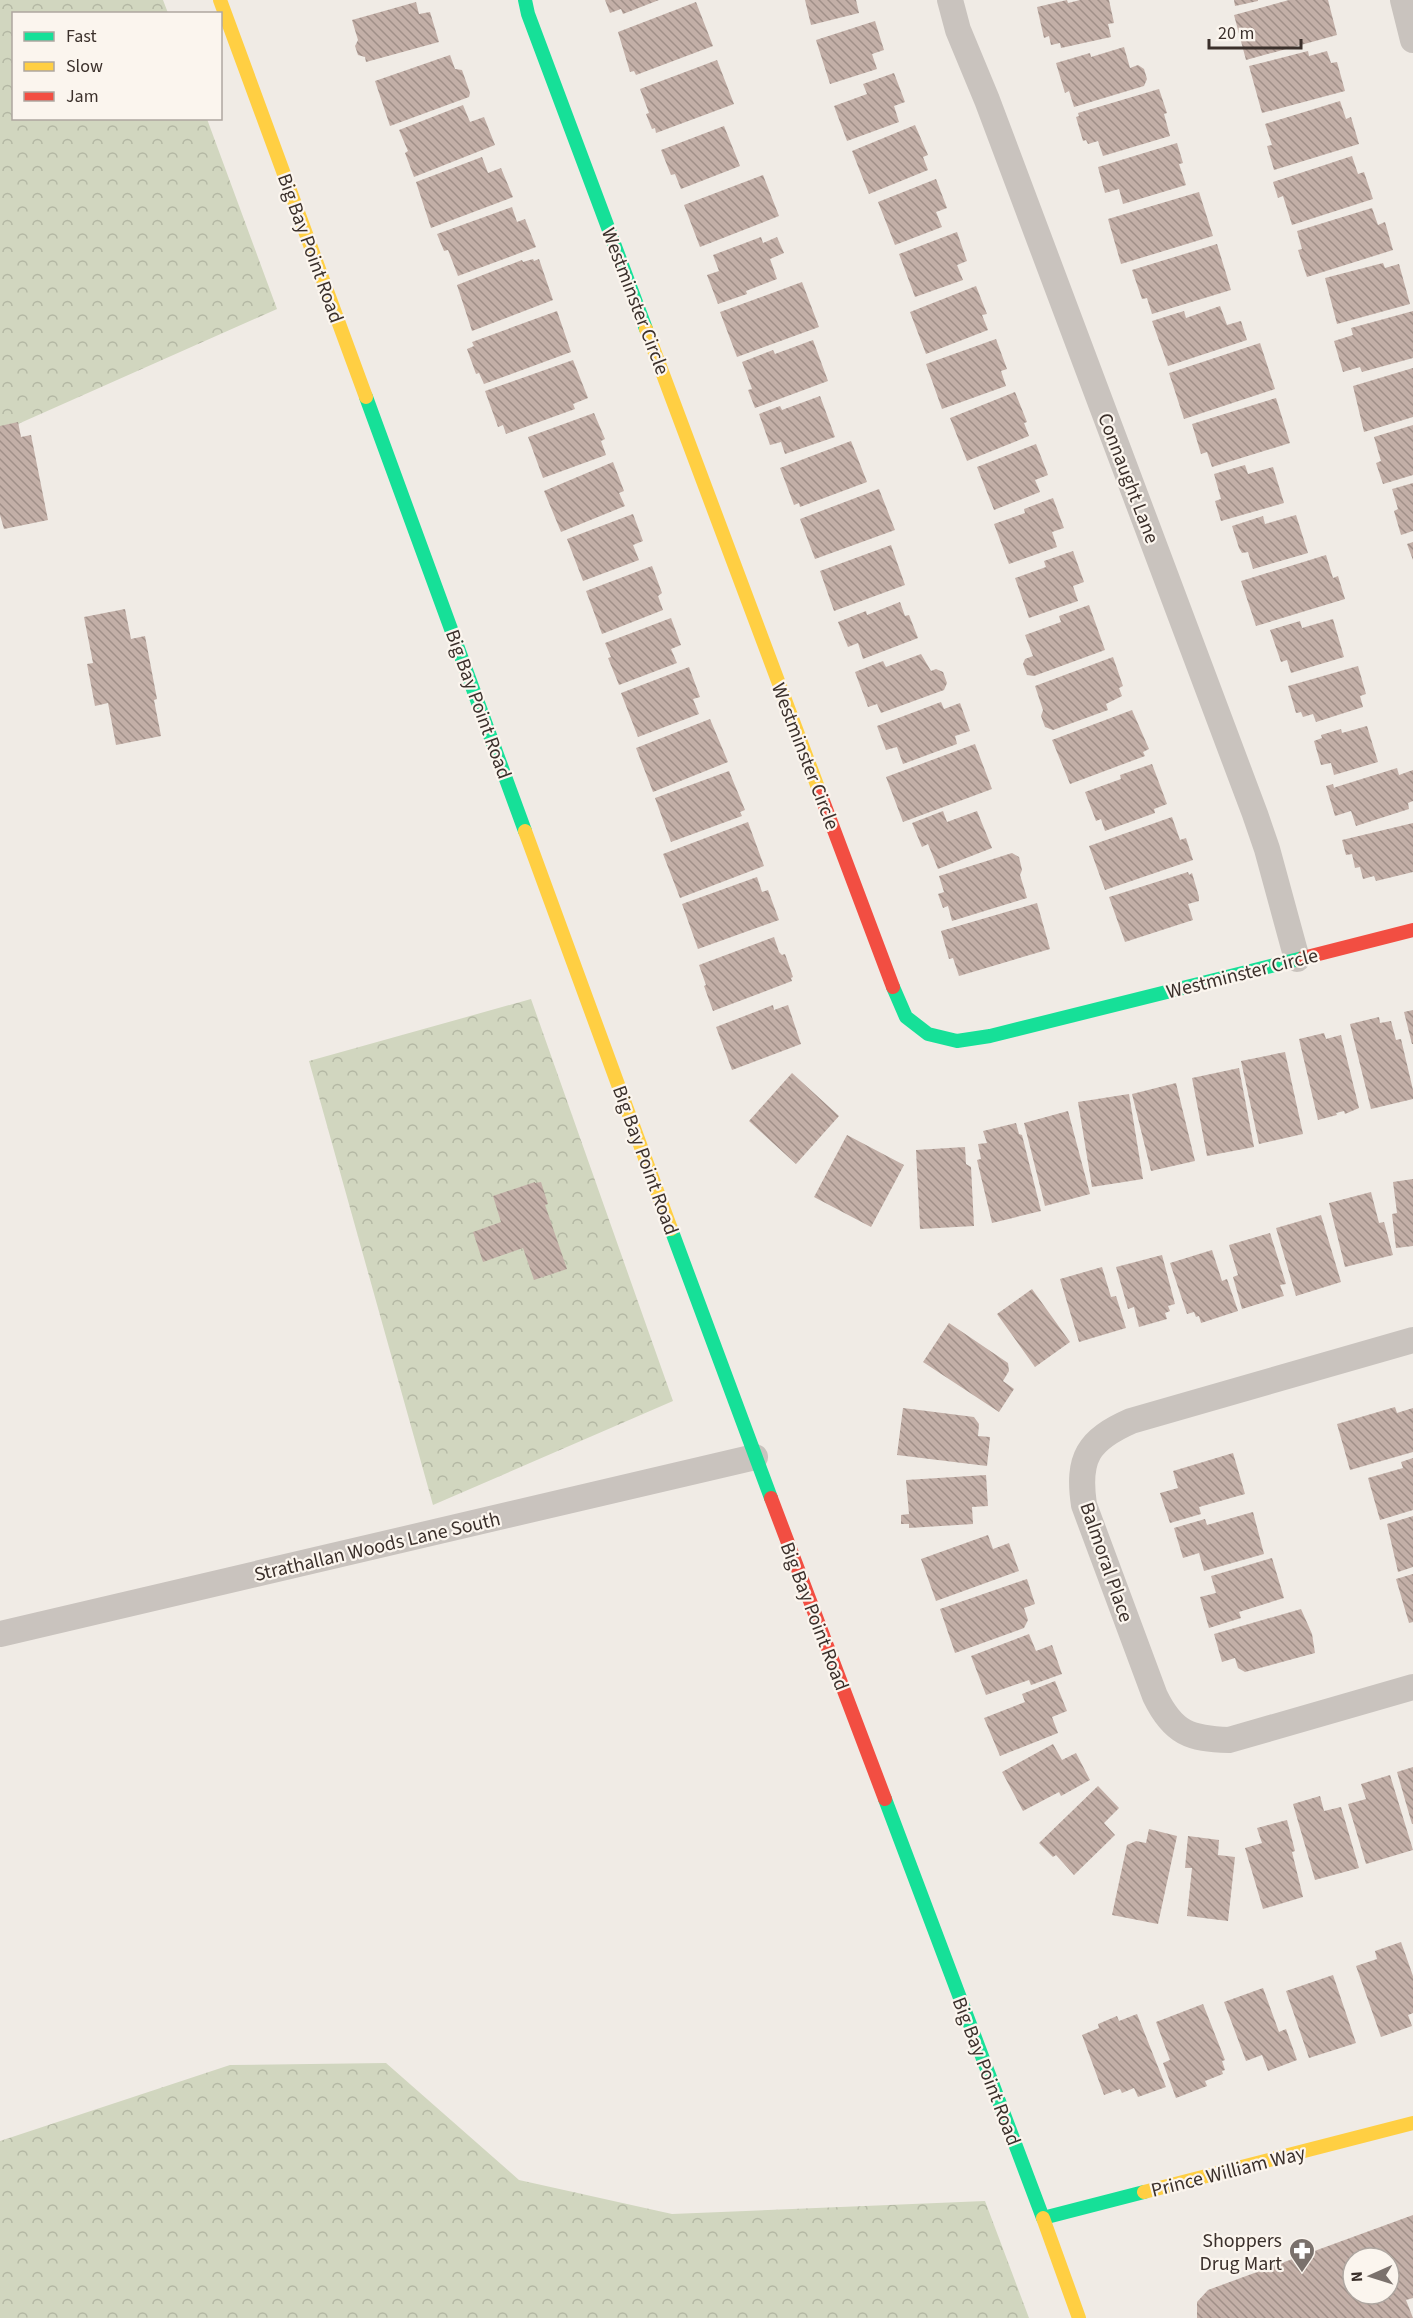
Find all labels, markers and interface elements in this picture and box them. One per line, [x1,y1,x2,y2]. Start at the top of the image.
legend [12,12,222,120]
scale bar [1209,12,1300,50]
text: 20 m [1218,21,1254,46]
text: Fast [66,24,97,49]
text: Slow [66,54,103,79]
text: Jam [66,84,99,109]
street label: Big Bay Point Road [270,170,350,327]
street label: Westminster Circle [594,224,676,379]
street label: Connaught Lane [1090,409,1166,548]
street label: Big Bay Point Road [438,626,518,783]
street label: Westminster Circle [764,679,846,834]
street label: Westminster Circle [1163,942,1321,1006]
street label: Big Bay Point Road [605,1082,685,1239]
street label: Balmoral Place [1072,1499,1140,1626]
street label: Strathallan Woods Lane South [251,1505,503,1589]
street label: Big Bay Point Road [773,1538,855,1695]
street label: Big Bay Point Road [945,1993,1027,2150]
street label: Prince William Way [1148,2139,1309,2205]
place label: Shoppers Drug Mart [1199,2227,1282,2278]
pharmacy icon: Shoppers Drug Mart [1287,2236,1317,2274]
north arrow [1341,2246,1401,2306]
text: N [1346,2271,1368,2283]

